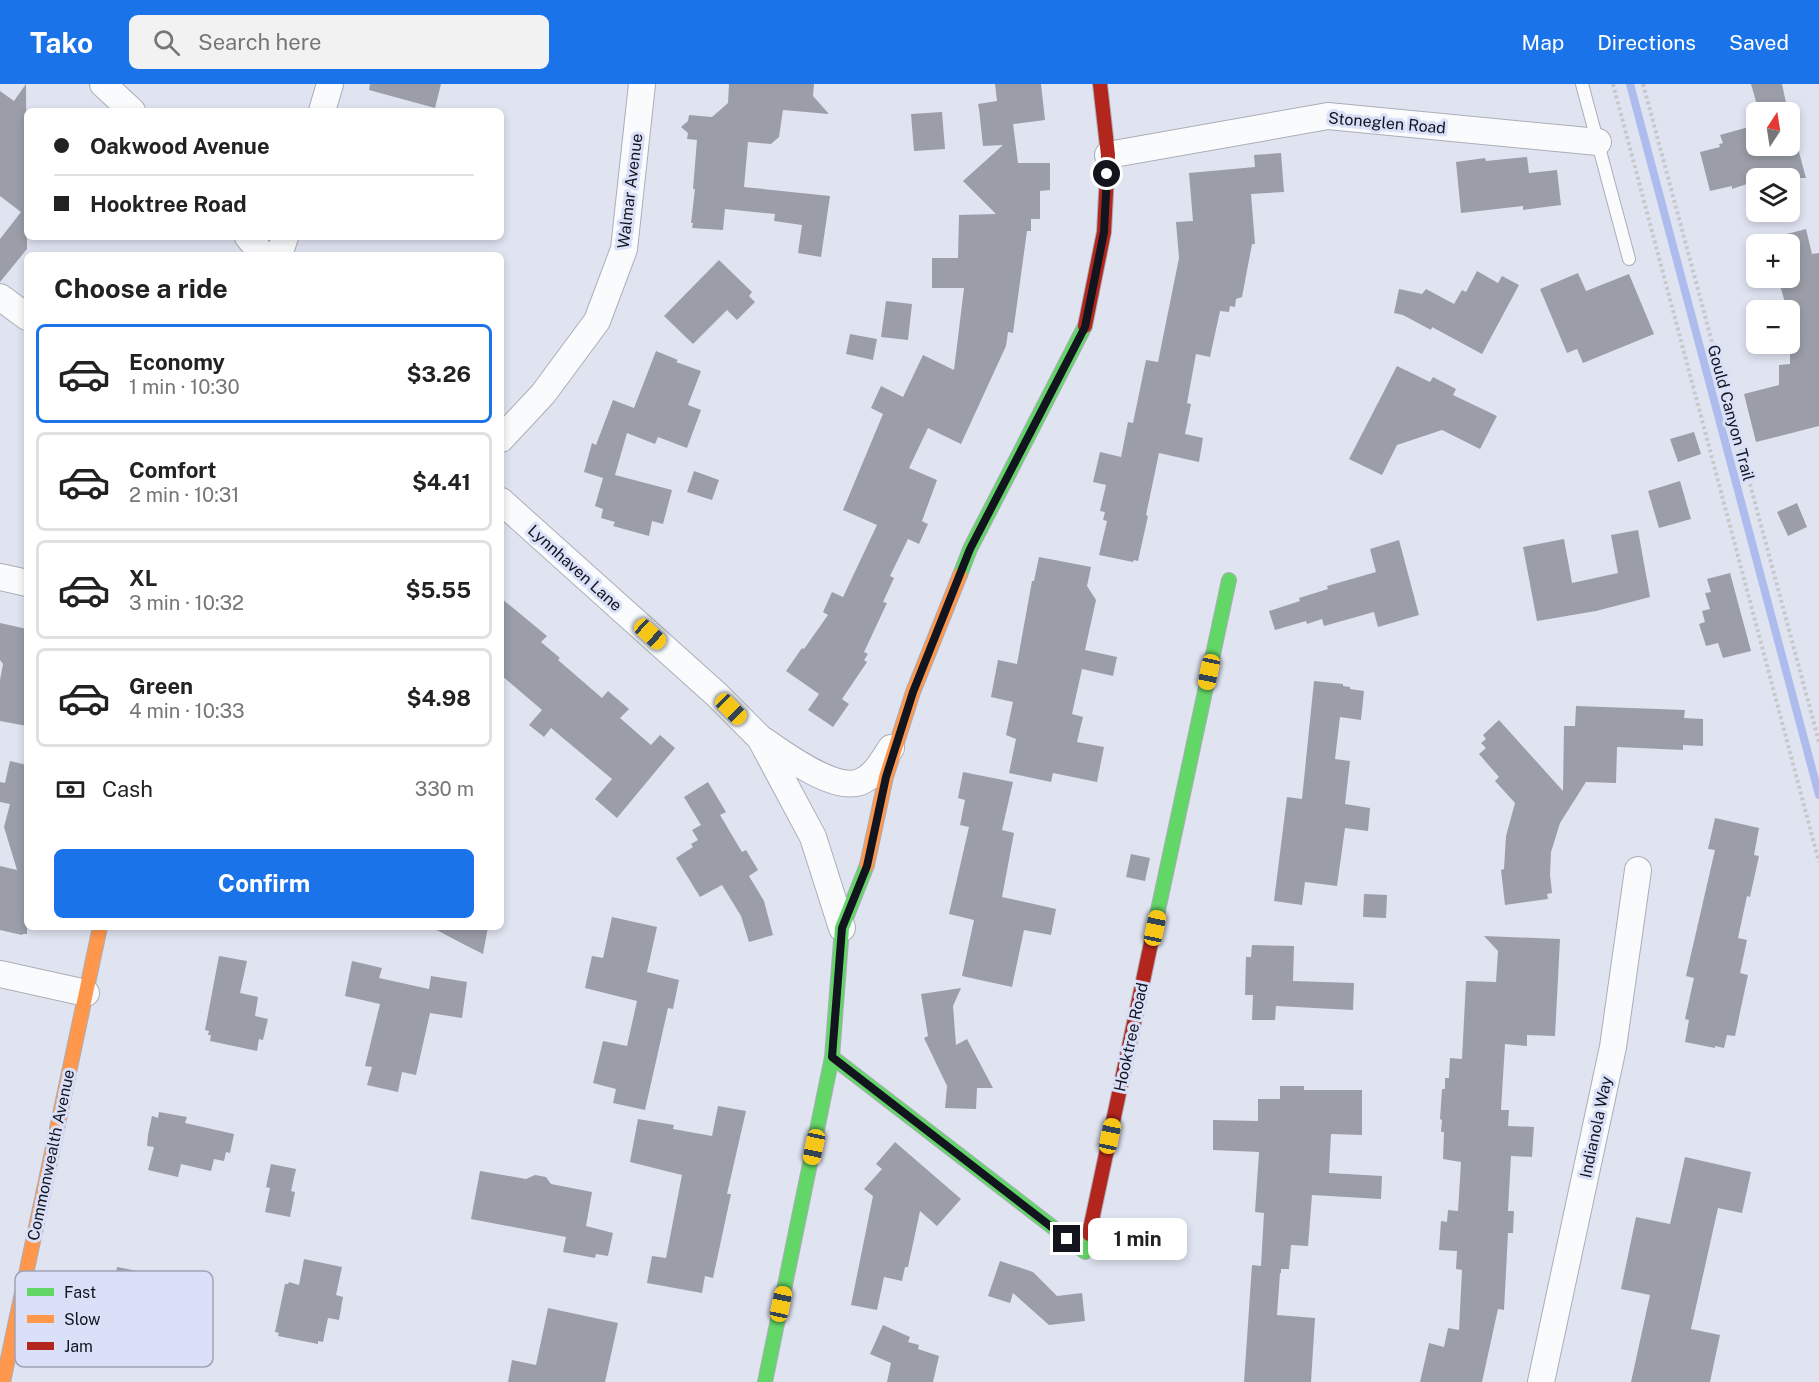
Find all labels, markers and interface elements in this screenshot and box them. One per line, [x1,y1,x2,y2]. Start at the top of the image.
search box [129,15,549,69]
text: Tako [30,26,93,59]
icon: search [150,26,183,59]
text: Search here [198,29,322,55]
text: Map [1522,30,1564,55]
text: Directions [1597,30,1696,55]
text: Saved [1729,30,1789,55]
north arrow [1746,102,1800,156]
map controls [1746,102,1800,354]
street label: Stoneglen Road [1327,108,1447,138]
street label: Walmar Avenue [614,132,646,250]
text: Oakwood Avenue [90,133,270,159]
route start [1093,160,1120,187]
button: layers [1746,168,1800,222]
text: Hooktree Road [90,191,247,217]
button: + [1746,234,1800,288]
text: Choose a ride [54,272,228,304]
button: − [1746,300,1800,354]
street label: Gould Canyon Trail [1704,343,1758,483]
icon: car [57,347,111,401]
text: Economy [129,349,225,375]
text: $3.26 [407,361,471,387]
text: 1 min · 10:30 [129,375,240,399]
icon: car [57,455,111,509]
text: Comfort [129,457,216,483]
text: $4.41 [412,469,471,495]
text: 2 min · 10:31 [129,483,240,507]
street label: Lynnhaven Lane [524,521,626,615]
icon: car [57,563,111,617]
text: XL [129,565,157,591]
text: $5.55 [406,577,471,603]
text: 3 min · 10:32 [129,591,244,615]
car [631,615,669,653]
car [1196,653,1222,691]
icon: car [57,671,111,725]
text: Green [129,673,193,699]
text: $4.98 [406,685,471,711]
car [712,690,750,728]
text: 4 min · 10:33 [129,699,245,723]
icon: cash [54,773,87,806]
text: Cash [102,776,153,802]
text: 330 m [415,777,474,801]
button: Confirm [54,849,474,918]
car [1142,909,1168,947]
street label: Hooktree Road [1110,981,1152,1093]
street label: Commonwealth Avenue [24,1068,78,1242]
street label: Indianola Way [1576,1074,1616,1180]
car [1097,1117,1123,1155]
car [801,1128,827,1166]
callout: 1 min [1088,1218,1187,1260]
route end [1053,1225,1080,1252]
text: 1 min [1113,1227,1162,1251]
legend [15,1271,213,1367]
text: Fast [64,1283,96,1302]
car [768,1285,794,1323]
text: Slow [64,1310,101,1329]
text: Jam [64,1337,93,1356]

